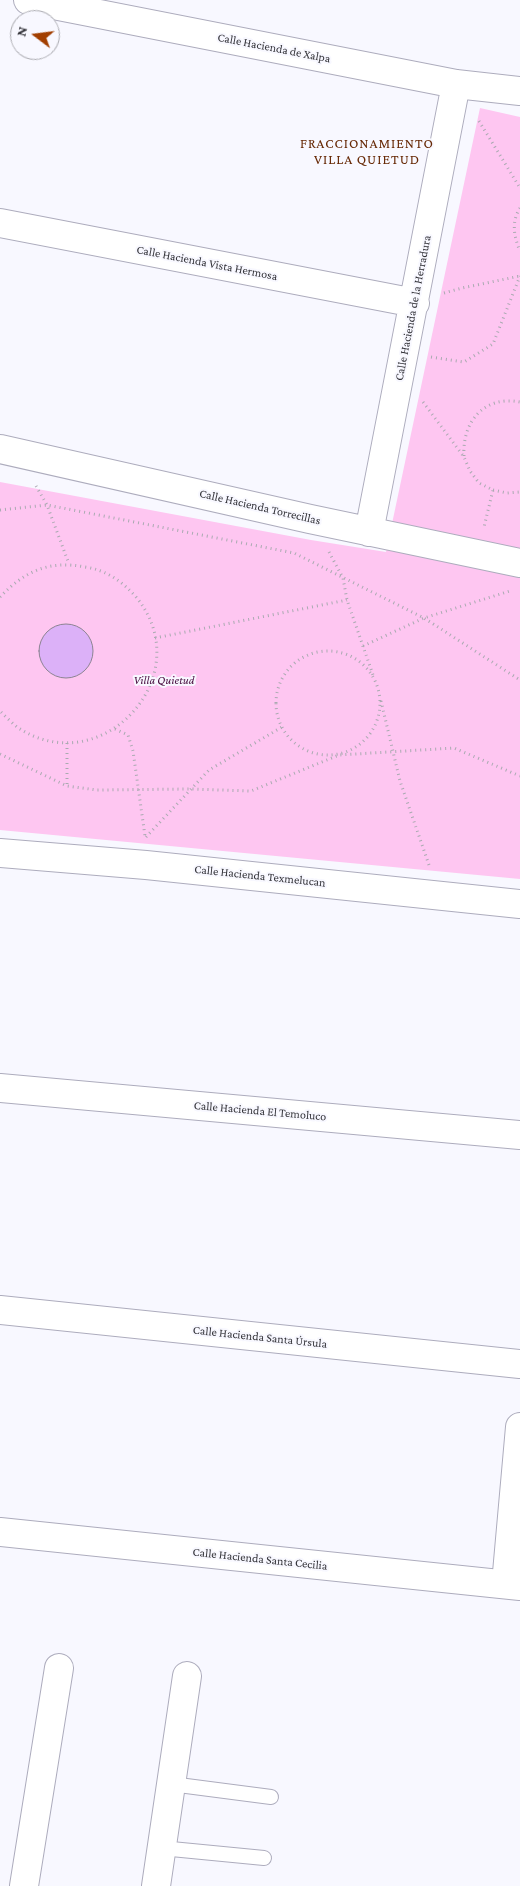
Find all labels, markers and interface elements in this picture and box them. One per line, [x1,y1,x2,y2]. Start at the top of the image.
north arrow [10,10,60,60]
text: N [13,25,30,38]
street label: Calle Hacienda de Xalpa [216,30,332,66]
district label: FRACCIONAMIENTO VILLA QUIETUD [298,136,436,168]
street label: Calle Hacienda de la Herradura [392,234,434,382]
street label: Calle Hacienda Vista Hermosa [135,242,279,284]
street label: Calle Hacienda Torrecillas [198,486,322,528]
park label: Villa Quietud [134,673,194,687]
street label: Calle Hacienda Texmelucan [194,862,326,890]
street label: Calle Hacienda El Temoluco [193,1098,327,1124]
street label: Calle Hacienda Santa Úrsula [192,1323,328,1351]
street label: Calle Hacienda Santa Cecilia [192,1545,328,1573]

